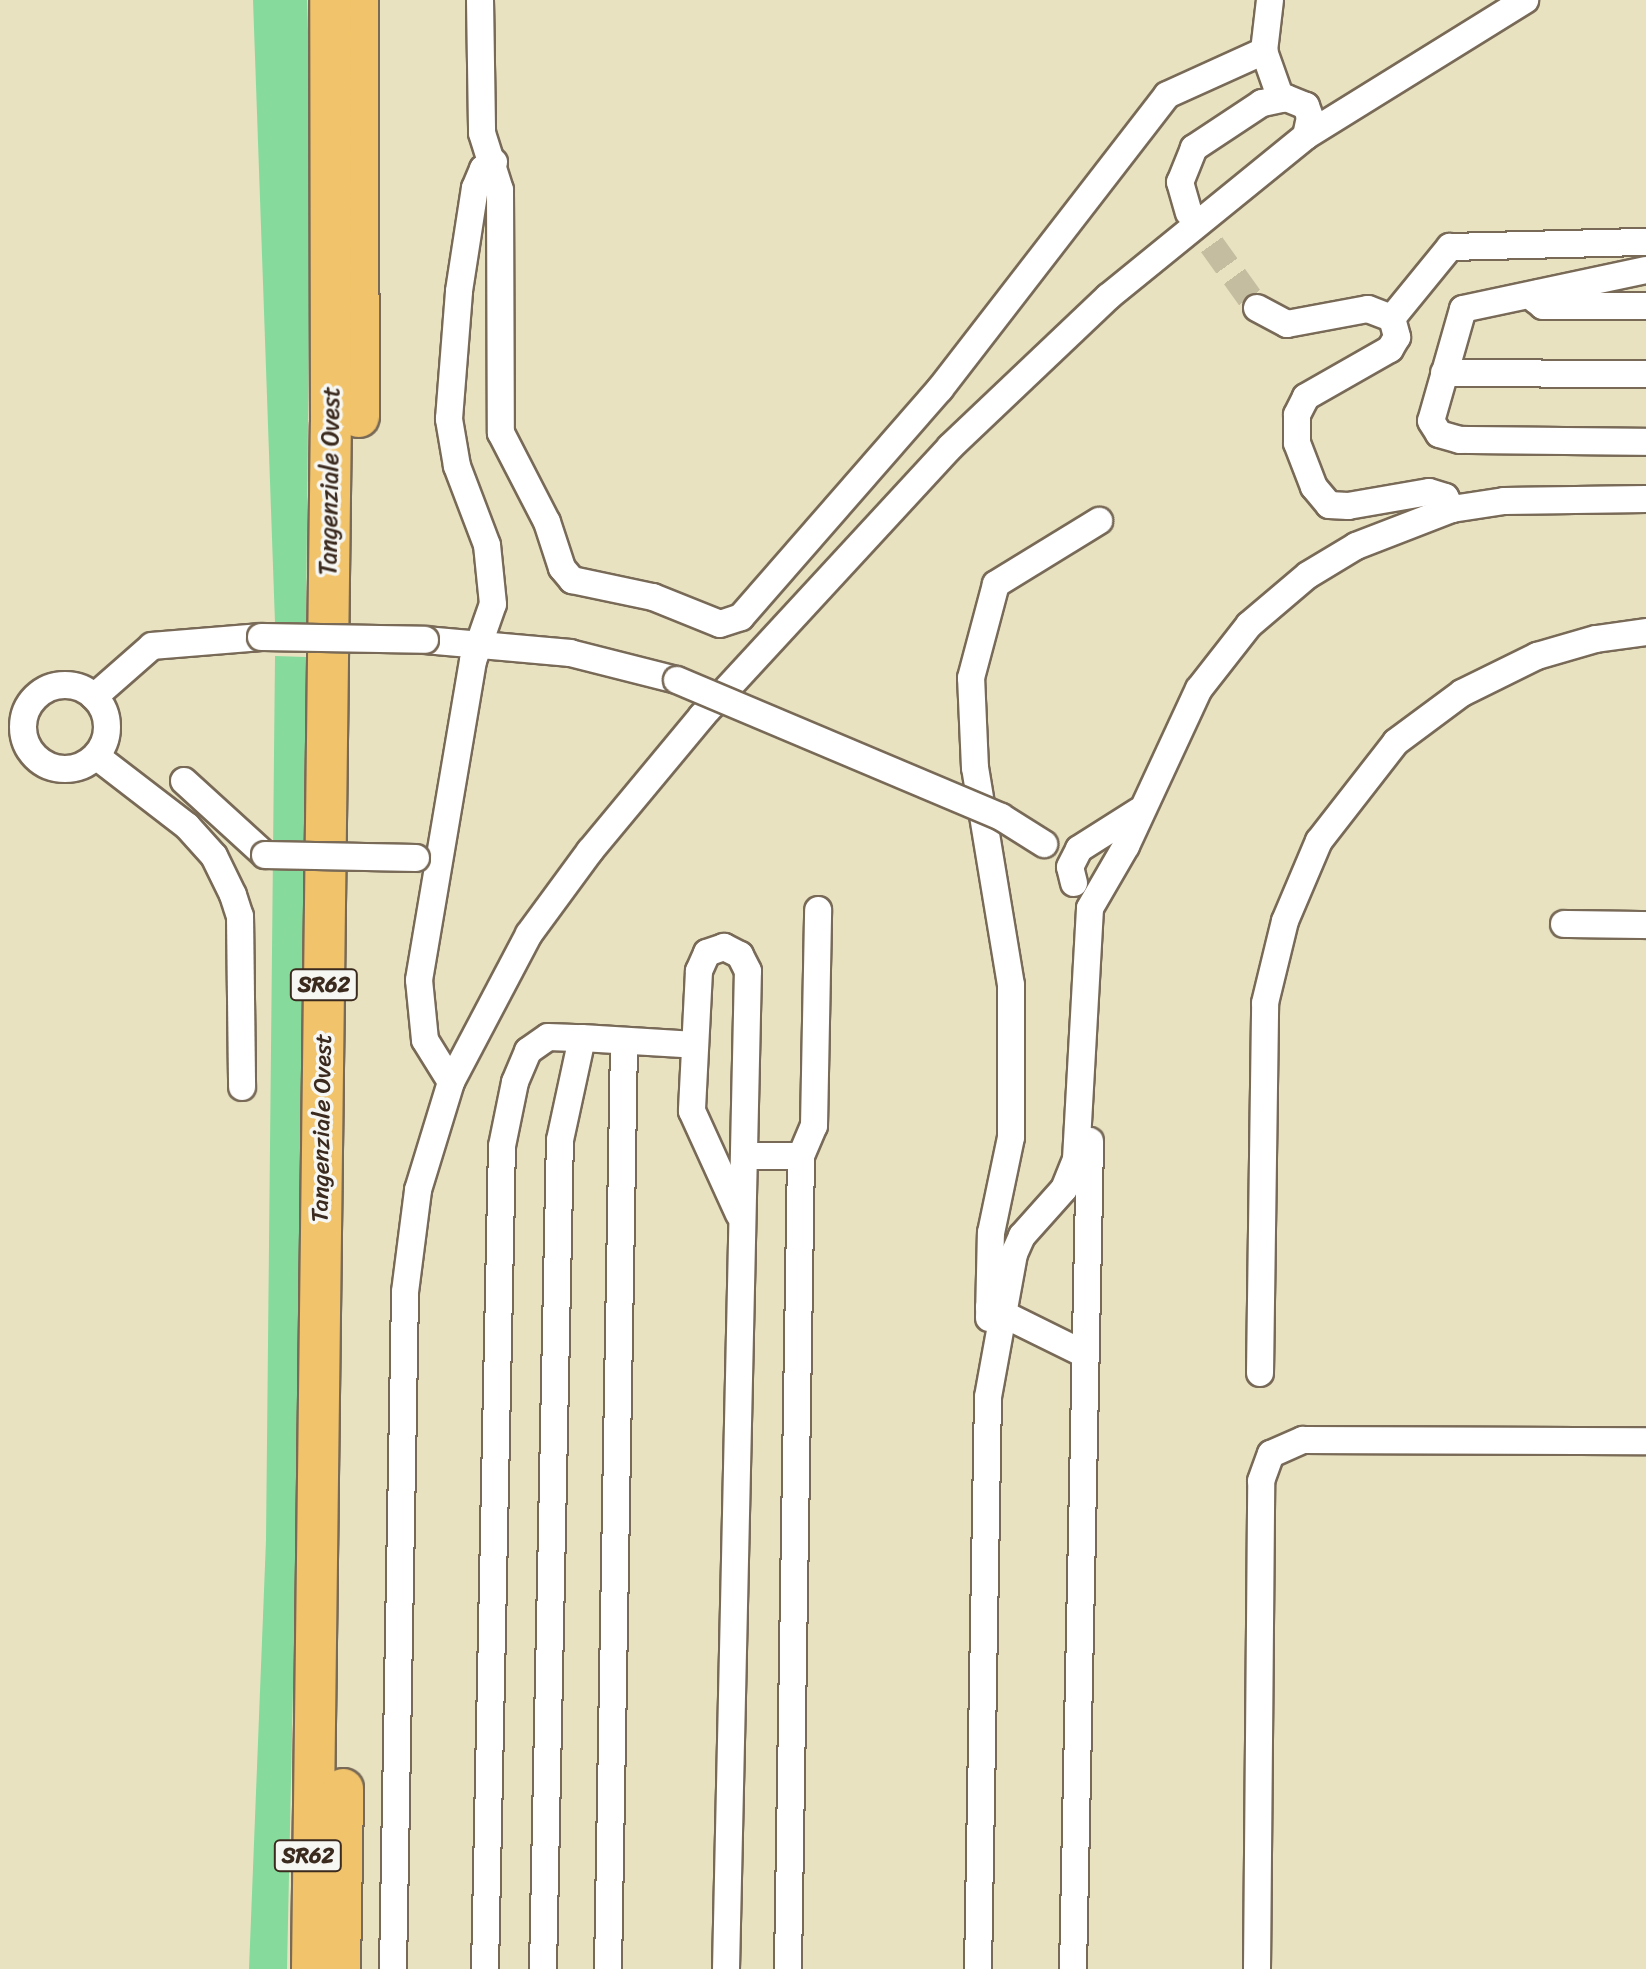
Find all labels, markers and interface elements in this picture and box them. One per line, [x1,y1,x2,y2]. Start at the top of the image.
street label: Tangenziale Ovest [314,386,346,576]
road number: SR62 [288,967,360,1003]
street label: Tangenziale Ovest [306,1033,338,1223]
road number: SR62 [272,1838,344,1874]

